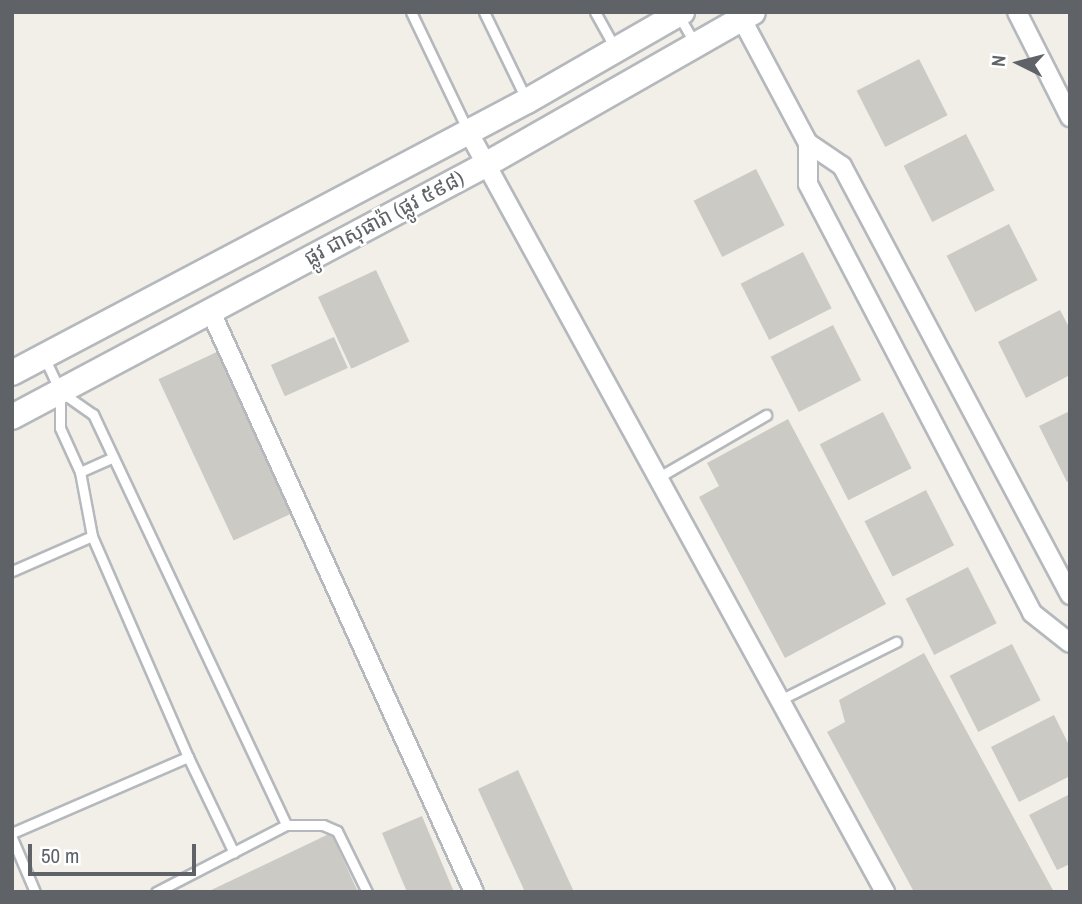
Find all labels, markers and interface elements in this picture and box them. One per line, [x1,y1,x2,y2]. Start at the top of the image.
north arrow [984,28,1054,98]
text: N [985,54,1012,68]
street label: ផ្លូវ ជាសុផារ៉ា (ផ្លូវ ៥៩៨) [300,165,468,271]
scale bar [32,830,200,874]
text: 50 m [41,841,79,870]

